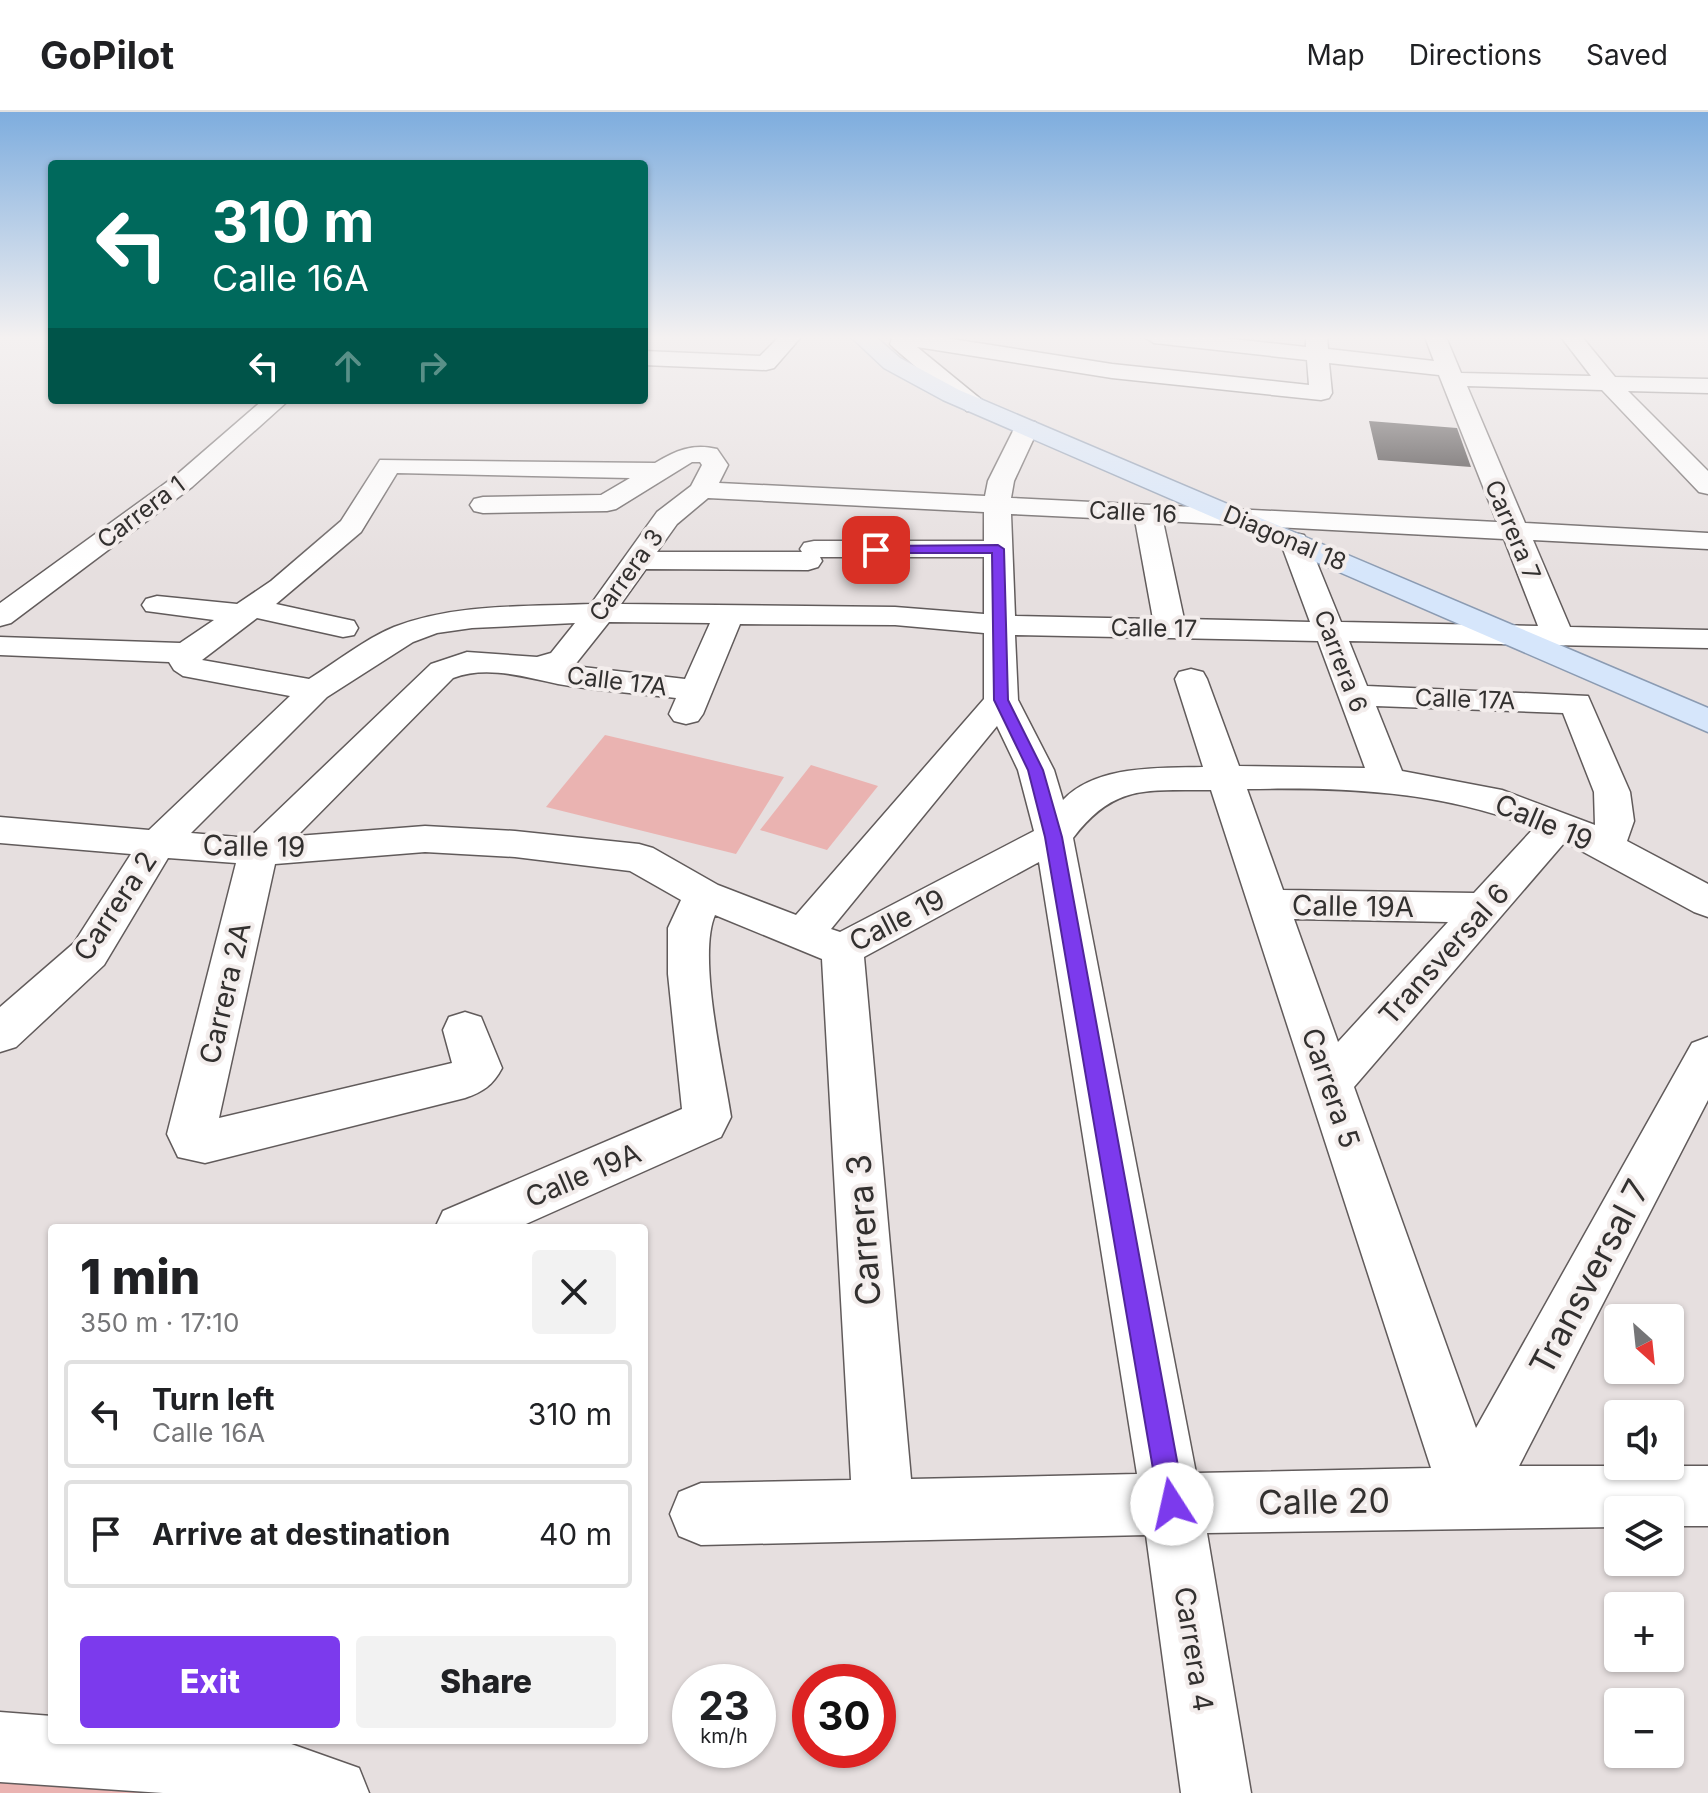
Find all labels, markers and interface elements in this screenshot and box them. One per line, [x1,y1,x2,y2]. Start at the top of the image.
text: GoPilot [40,32,174,78]
text: Map [1306,38,1365,72]
text: Directions [1409,38,1542,72]
text: Saved [1586,38,1668,72]
text: 310 m [212,188,374,256]
icon: left [80,192,184,296]
text: Calle 16A [212,256,369,300]
icon: left [242,344,286,388]
icon: ahead [326,344,370,388]
icon: right [410,344,454,388]
street label: Carrera 1 [92,470,190,554]
street label: Carrera 7 [1479,476,1547,584]
street label: Calle 16 [1088,495,1178,529]
street label: Diagonal 18 [1219,499,1351,577]
pin [842,516,910,584]
street label: Carrera 3 [583,523,669,627]
icon: arrive [854,528,898,572]
street label: Carrera 6 [1308,606,1374,716]
street label: Calle 17 [1110,613,1198,643]
street label: Calle 17A [565,660,669,702]
street label: Calle 17A [1414,683,1516,715]
street label: Calle 19 [1490,786,1598,858]
street label: Calle 19 [202,828,306,864]
street label: Carrera 2 [66,845,164,967]
street label: Transversal 6 [1372,876,1516,1032]
street label: Calle 19 [844,882,950,958]
street label: Calle 19A [1292,888,1414,924]
street label: Carrera 2A [192,919,258,1067]
street label: Carrera 5 [1295,1024,1367,1152]
street label: Calle 19A [520,1136,646,1214]
street label: Carrera 3 [837,1153,889,1307]
street label: Transversal 7 [1520,1172,1658,1382]
text: 1 min [80,1247,200,1306]
button: close [532,1250,616,1334]
north arrow [1604,1304,1684,1384]
map controls [1604,1304,1684,1768]
text: 350 m · 17:10 [80,1307,239,1338]
text: Turn left [152,1381,274,1417]
icon: left [84,1392,128,1436]
text: 310 m [528,1396,612,1432]
button: sound [1604,1400,1684,1480]
text: Calle 16A [152,1417,265,1448]
position arrow [1130,1462,1214,1546]
street label: Calle 20 [1258,1479,1390,1523]
button: layers [1604,1496,1684,1576]
icon: arrive [84,1512,128,1556]
text: Arrive at destination [152,1516,450,1552]
text: 40 m [539,1516,612,1552]
street label: Carrera 4 [1167,1584,1221,1714]
button: + [1604,1592,1684,1672]
button: Exit [80,1636,340,1728]
button: Share [356,1636,616,1728]
speed limit sign: 30 [792,1664,896,1768]
text: 23 [698,1681,750,1730]
button: − [1604,1688,1684,1768]
text: km/h [700,1724,748,1748]

